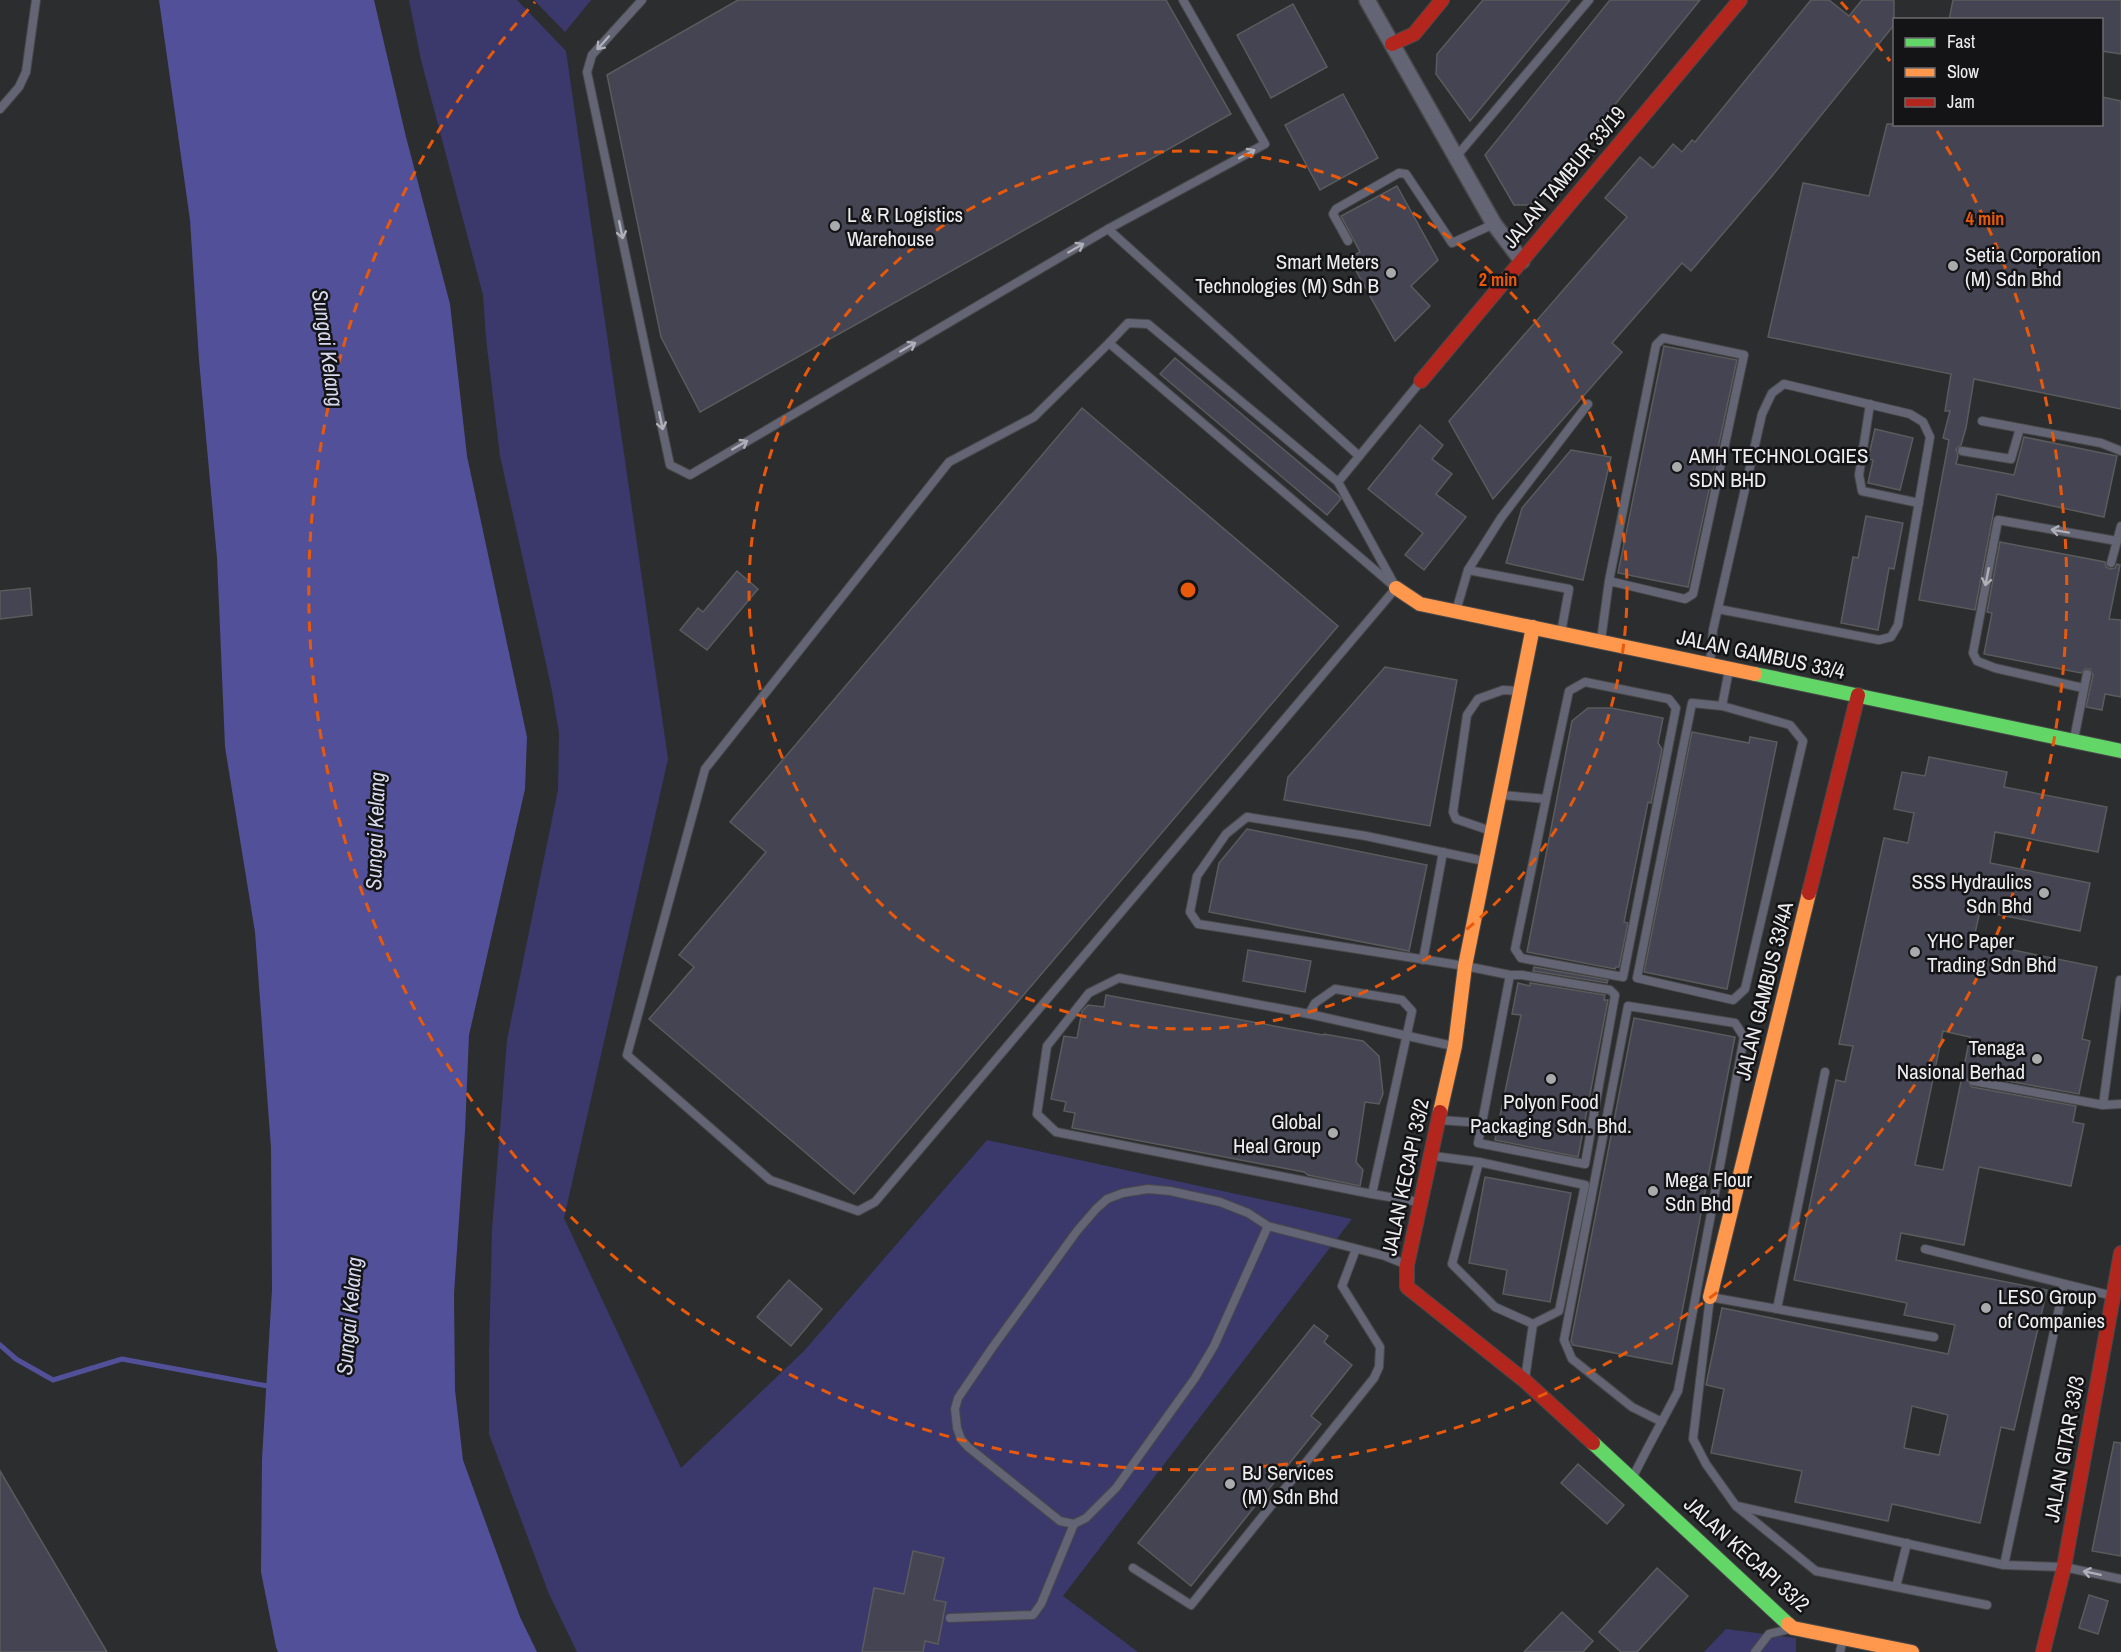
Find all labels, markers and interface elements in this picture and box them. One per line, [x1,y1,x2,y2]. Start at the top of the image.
legend [1893,18,2103,126]
text: Fast [1947,29,1975,54]
one-way arrow [595,36,610,51]
text: Slow [1947,59,1979,84]
text: Jam [1947,89,1975,114]
street label: JALAN TAMBUR 33/19 [1496,100,1632,254]
one-way arrow [1238,148,1255,160]
place label: L & R Logistics Warehouse [847,200,963,253]
text: 4 min [1966,206,2004,231]
marker: L & R Logistics Warehouse [828,219,842,233]
one-way arrow [615,221,627,240]
place label: Setia Corporation (M) Sdn Bhd [1965,240,2101,293]
one-way arrow [1067,241,1084,253]
place label: Smart Meters Technologies (M) Sdn B [1195,247,1379,300]
marker: Setia Corporation (M) Sdn Bhd [1946,259,1960,273]
marker: Smart Meters Technologies (M) Sdn B [1384,266,1398,280]
text: 2 min [1479,267,1517,292]
water label: Sungai Kelang [305,287,351,409]
one-way arrow [899,340,916,352]
one-way arrow [656,411,667,430]
one-way arrow [731,439,748,451]
place label: AMH TECHNOLOGIES SDN BHD [1688,441,1869,494]
marker: AMH TECHNOLOGIES SDN BHD [1670,460,1684,474]
one-way arrow [2050,525,2070,536]
one-way arrow [1981,567,1992,587]
centre of rings [1178,580,1198,600]
street label: JALAN GAMBUS 33/4 [1674,622,1848,686]
water label: Sungai Kelang [358,771,392,891]
place label: SSS Hydraulics Sdn Bhd [1911,867,2032,920]
marker: SSS Hydraulics Sdn Bhd [2037,886,2051,900]
street label: JALAN GAMBUS 33/4A [1728,898,1800,1083]
place label: YHC Paper Trading Sdn Bhd [1927,926,2057,979]
marker: YHC Paper Trading Sdn Bhd [1908,945,1922,959]
place label: Tenaga Nasional Berhad [1897,1033,2025,1086]
marker: Tenaga Nasional Berhad [2030,1052,2044,1066]
marker: Polyon Food Packaging Sdn. Bhd. [1544,1072,1558,1086]
place label: Polyon Food Packaging Sdn. Bhd. [1470,1087,1632,1140]
street label: JALAN KECAPI 33/2 [1374,1096,1436,1258]
place label: Global Heal Group [1233,1107,1321,1160]
marker: Global Heal Group [1326,1126,1340,1140]
place label: Mega Flour Sdn Bhd [1665,1165,1752,1218]
marker: Mega Flour Sdn Bhd [1646,1184,1660,1198]
water label: Sungai Kelang [329,1256,369,1376]
place label: LESO Group of Companies [1998,1282,2105,1335]
marker: LESO Group of Companies [1979,1301,1993,1315]
street label: JALAN GITAR 33/3 [2037,1374,2091,1524]
place label: BJ Services (M) Sdn Bhd [1242,1458,1339,1511]
marker: BJ Services (M) Sdn Bhd [1223,1477,1237,1491]
street label: JALAN KECAPI 33/2 [1678,1490,1816,1618]
one-way arrow [2083,1567,2103,1578]

